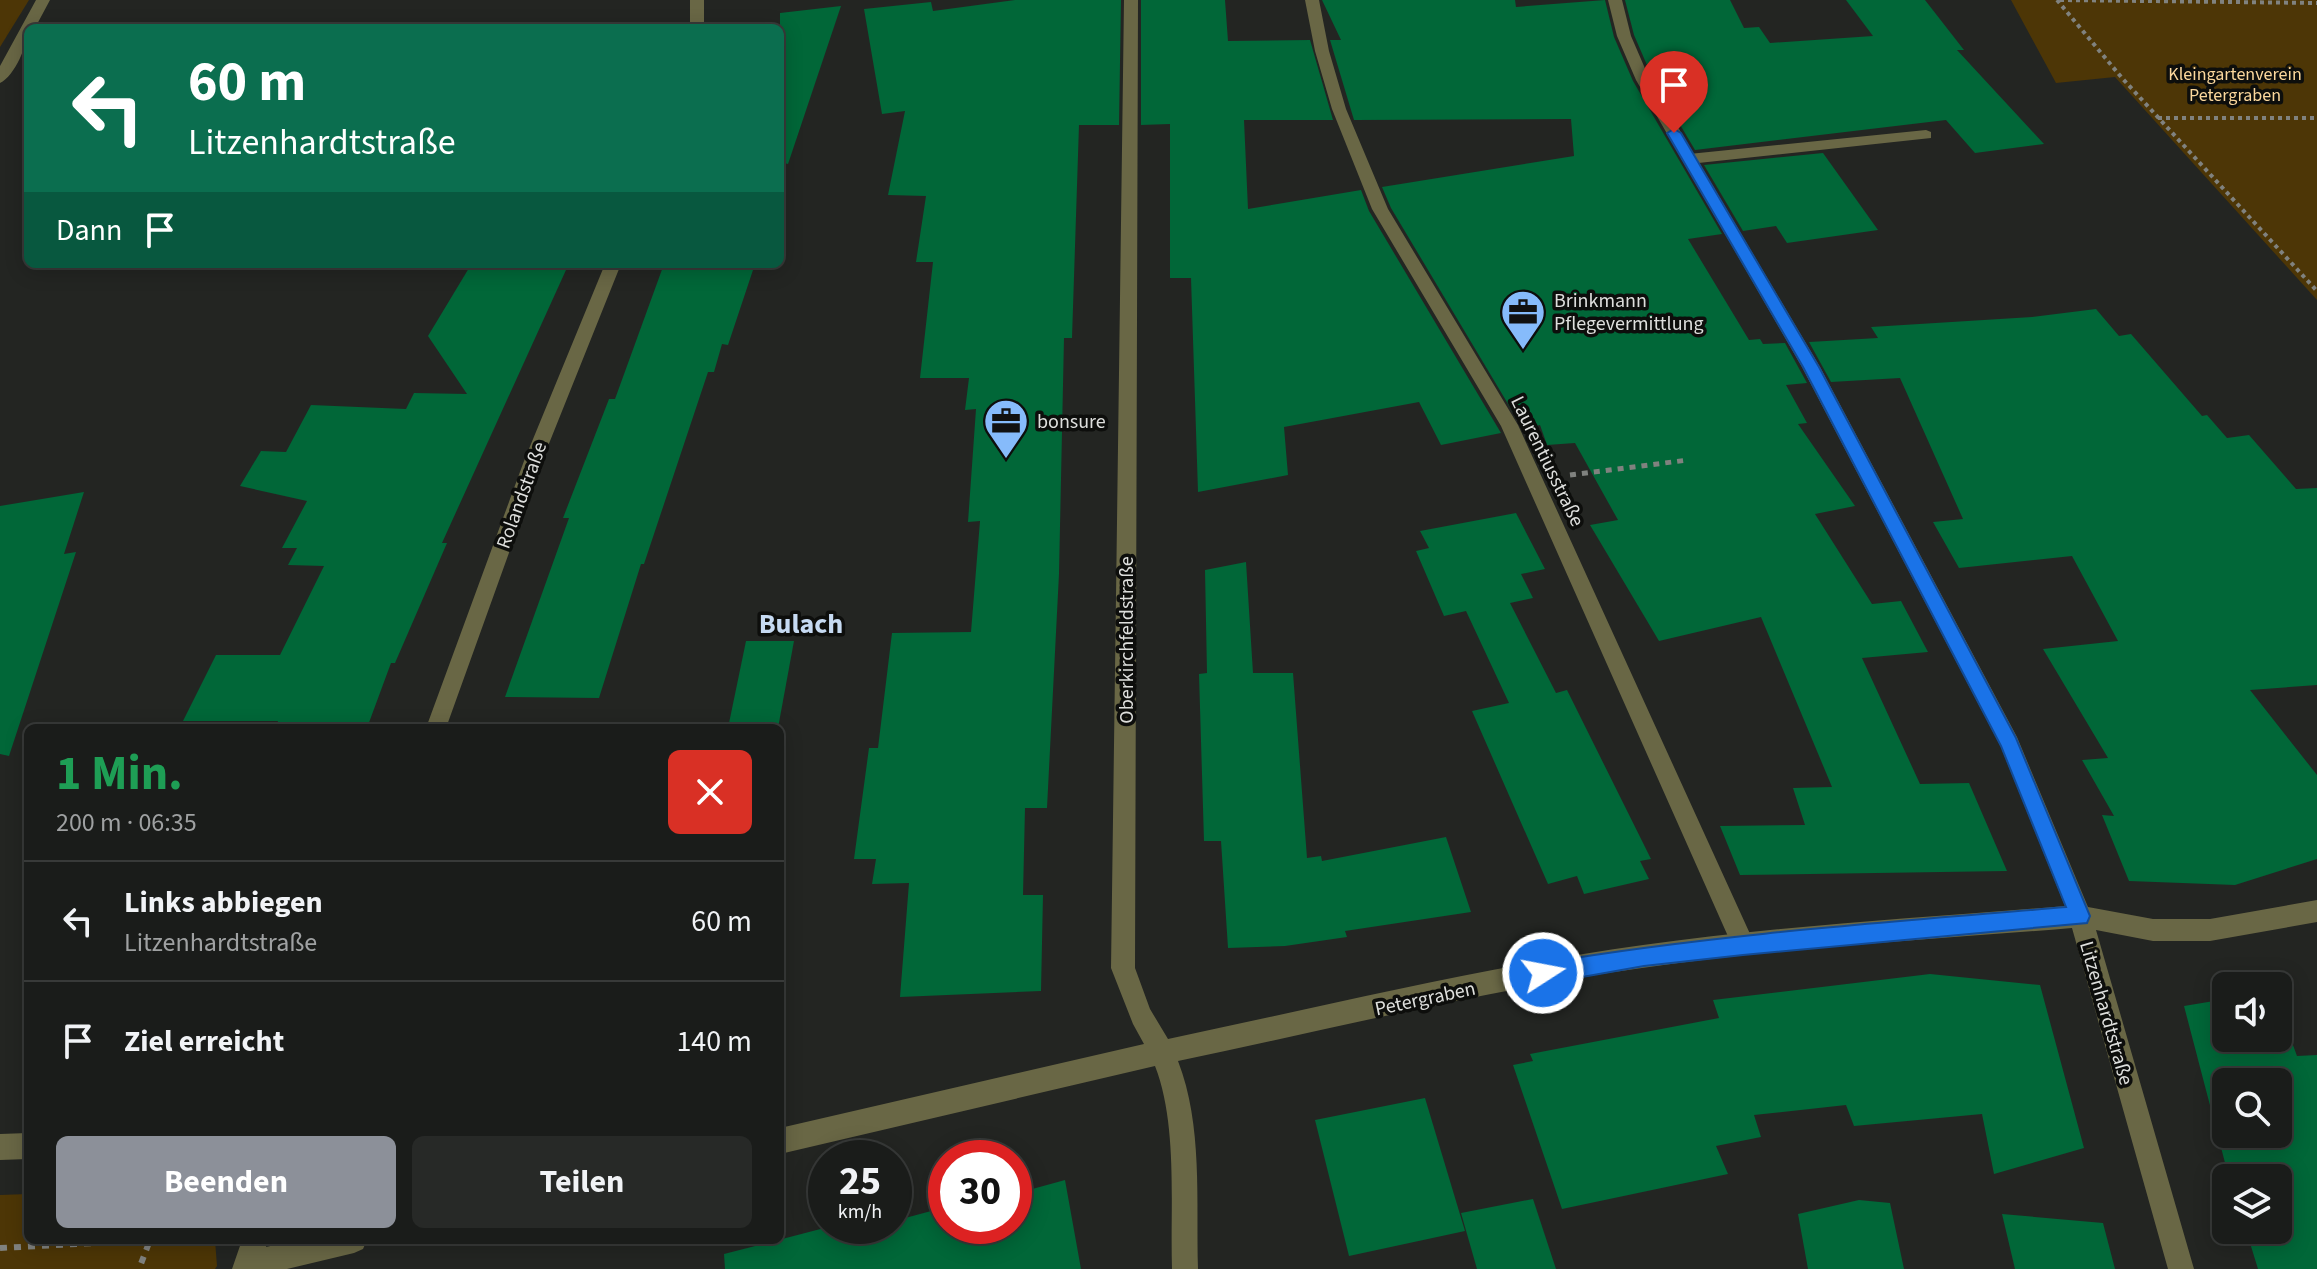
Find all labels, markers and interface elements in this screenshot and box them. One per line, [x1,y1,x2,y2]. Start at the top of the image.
text: 60 m [188,43,306,122]
pin [1640,51,1708,133]
icon: left [56,56,160,160]
park label: Kleingartenverein Petergraben [2168,62,2302,108]
icon: arrive [1652,63,1696,107]
text: Litzenhardtstraße [188,117,456,168]
icon: arrive [138,208,182,252]
text: Dann [56,209,122,252]
place label: Brinkmann Pflegevermittlung [1554,287,1704,338]
office icon: Brinkmann Pflegevermittlung [1499,288,1547,351]
street label: Laurentiusstraße [1503,392,1591,531]
office icon: bonsure [982,397,1030,460]
place label: bonsure [1037,408,1106,436]
street label: Rolandstraße [490,438,554,553]
street label: Oberkirchfeldstraße [1113,556,1141,724]
district label: Bulach [759,604,843,644]
text: 1 Min. [56,740,183,808]
button: close [668,750,752,834]
text: 200 m · 06:35 [56,804,197,841]
text: Links abbiegen [124,881,323,924]
icon: left [56,899,100,943]
text: 60 m [691,900,752,943]
text: Litzenhardtstraße [124,924,317,961]
position arrow [1501,931,1585,1015]
street label: Litzenhardtstraße [2072,938,2140,1089]
map controls [2212,972,2292,1244]
button: sound [2212,972,2292,1052]
street label: Petergraben [1372,975,1478,1023]
icon: arrive [56,1019,100,1063]
text: Ziel erreicht [124,1020,284,1063]
text: 140 m [676,1020,752,1063]
button: search [2212,1068,2292,1148]
button: Beenden [56,1136,396,1228]
button: Teilen [412,1136,752,1228]
speed limit sign: 30 [928,1140,1032,1244]
text: 25 [839,1153,881,1210]
button: layers [2212,1164,2292,1244]
text: km/h [838,1198,882,1226]

